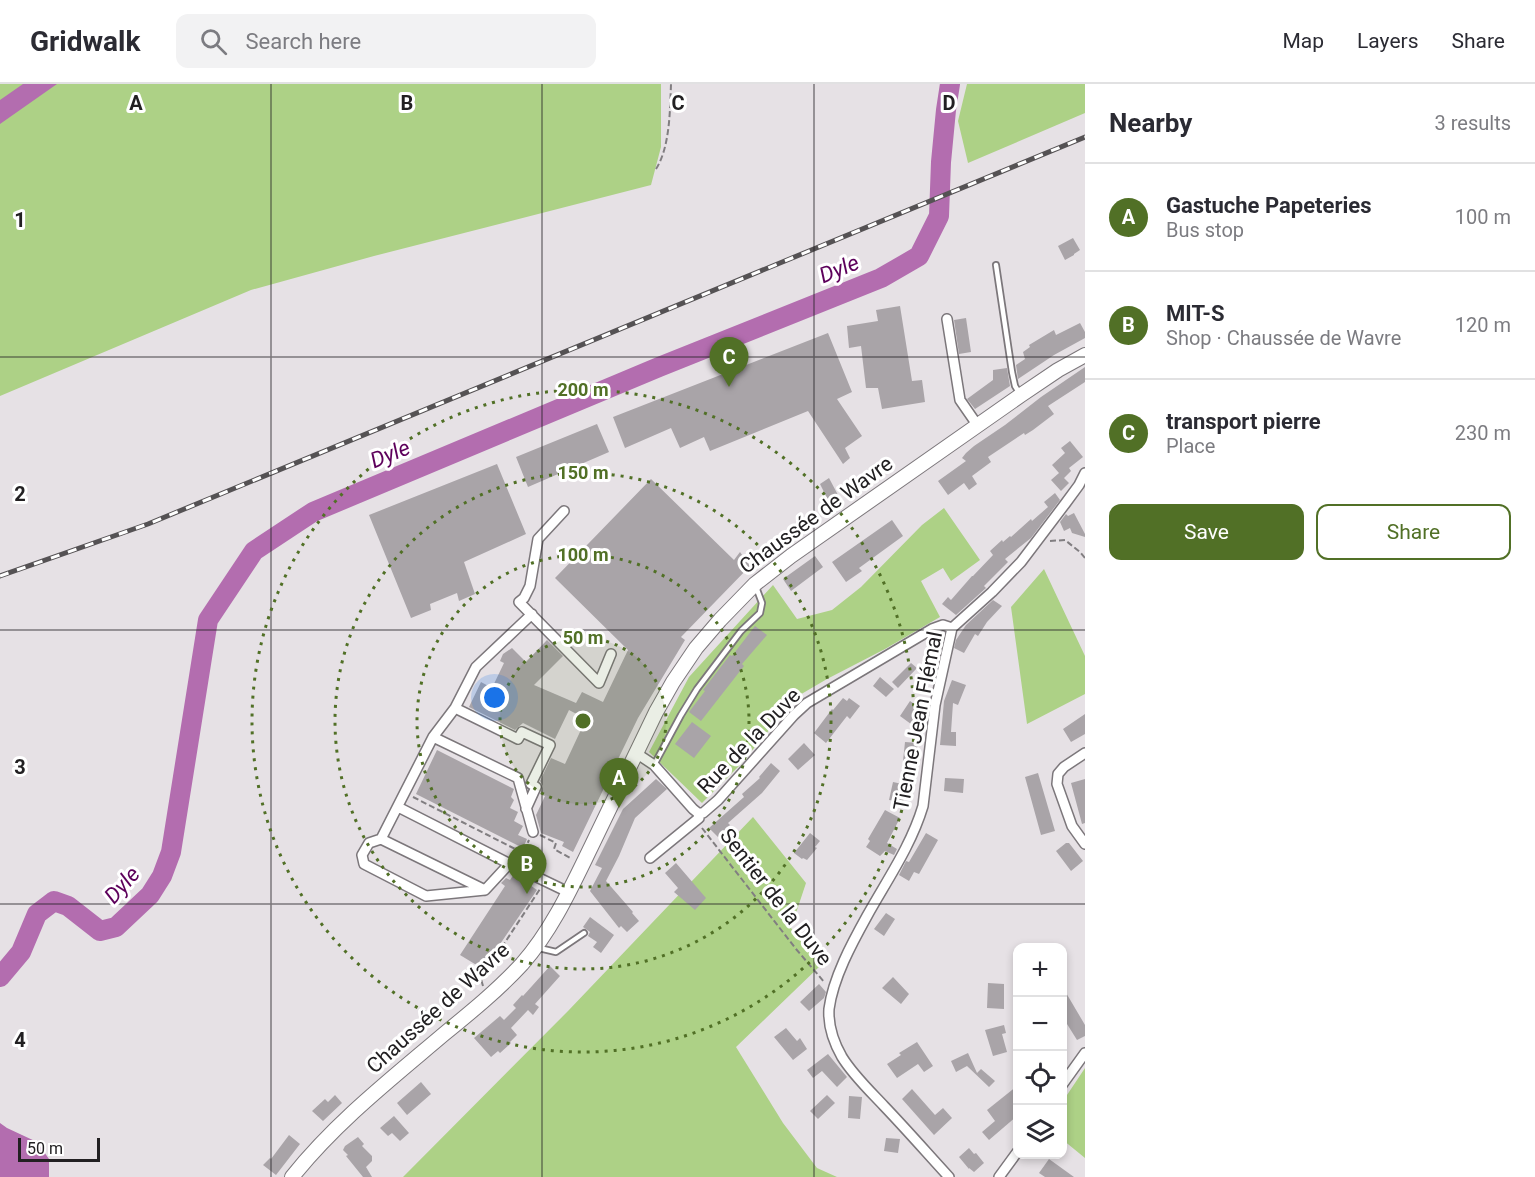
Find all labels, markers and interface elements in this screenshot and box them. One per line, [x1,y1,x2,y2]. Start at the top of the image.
search box [176,14,596,68]
text: Gridwalk [30,25,140,58]
icon: search [197,25,230,58]
text: Search here [245,29,361,54]
text: Map [1282,29,1324,53]
text: Layers [1357,29,1418,53]
text: Share [1451,29,1505,53]
text: A [129,91,143,115]
text: B [401,91,413,115]
text: C [671,91,685,115]
text: D [943,91,956,115]
text: Nearby [1109,108,1192,138]
text: 3 results [1435,111,1511,135]
text: Gastuche Papeteries [1166,193,1371,218]
text: A [1122,205,1135,229]
text: 100 m [1455,205,1511,229]
text: 1 [14,208,26,232]
text: Bus stop [1166,218,1244,242]
water label: Dyle [815,250,863,288]
text: MIT-S [1166,301,1224,326]
text: B [1122,313,1135,337]
text: 120 m [1455,313,1511,337]
text: Shop · Chaussée de Wavre [1166,326,1401,350]
pin: C [710,338,748,387]
text: 200 m [557,379,609,400]
text: transport pierre [1166,409,1321,434]
text: C [1122,421,1135,445]
text: 230 m [1455,421,1511,445]
text: Place [1166,434,1215,458]
water label: Dyle [366,435,414,473]
street label: Chaussée de Wavre [735,451,897,579]
text: 150 m [557,462,609,483]
text: 2 [14,482,26,506]
button: Save [1109,504,1304,560]
button: Share [1316,504,1511,560]
text: 100 m [557,544,609,565]
text: 50 m [563,627,603,648]
street label: Tienne Jean Flémal [889,629,947,813]
your location [480,683,509,712]
street label: Rue de la Duve [693,683,805,799]
centre of rings [573,711,593,731]
text: 3 [14,755,26,779]
pin: A [600,758,638,808]
street label: Sentier de la Duve [715,824,837,970]
pin: B [508,844,546,894]
water label: Dyle [99,862,145,908]
street label: Chaussée de Wavre [362,938,514,1078]
map controls [1013,943,1067,1159]
button: + [1013,943,1067,997]
button: − [1013,997,1067,1051]
text: 4 [14,1028,26,1052]
button: locate [1013,1051,1067,1105]
button: layers [1013,1105,1067,1159]
scale bar [18,1135,100,1162]
text: 50 m [27,1139,63,1158]

